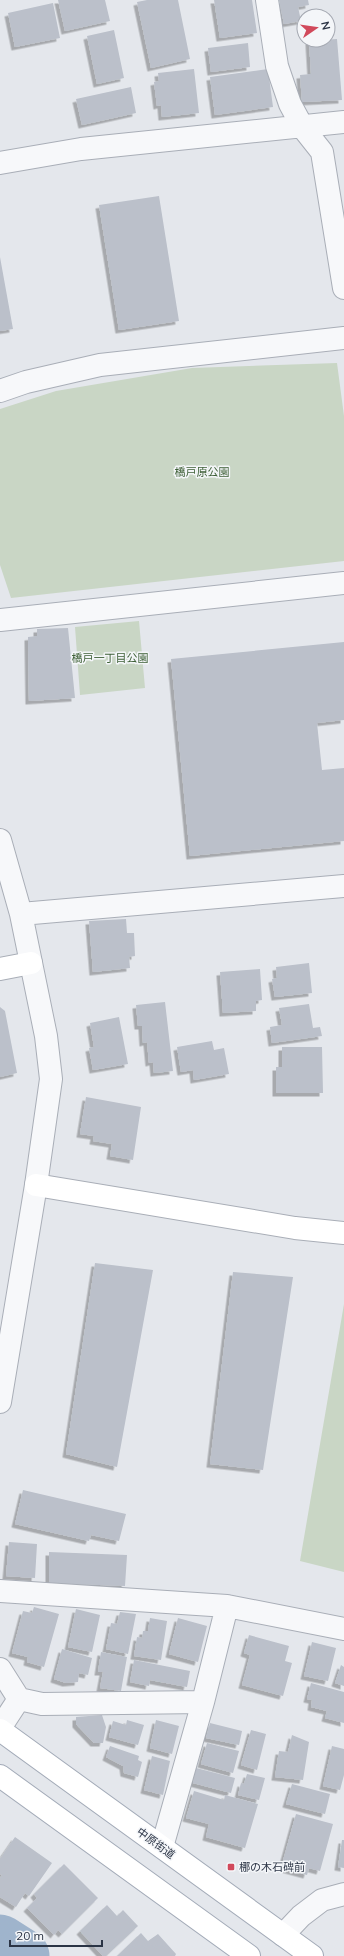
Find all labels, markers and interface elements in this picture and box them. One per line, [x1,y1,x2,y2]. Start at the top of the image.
north arrow [296,8,336,48]
text: N [318,20,333,31]
park label: 橋戸原公園 [175,465,230,479]
park label: 橋戸一丁目公園 [72,651,149,665]
street label: 中原街道 [134,1824,178,1862]
place label: 梛の木石碑前 [239,1860,305,1874]
marker: 梛の木石碑前 [226,1862,236,1872]
scale bar [10,1922,102,1948]
text: 20 m [16,1928,44,1943]

